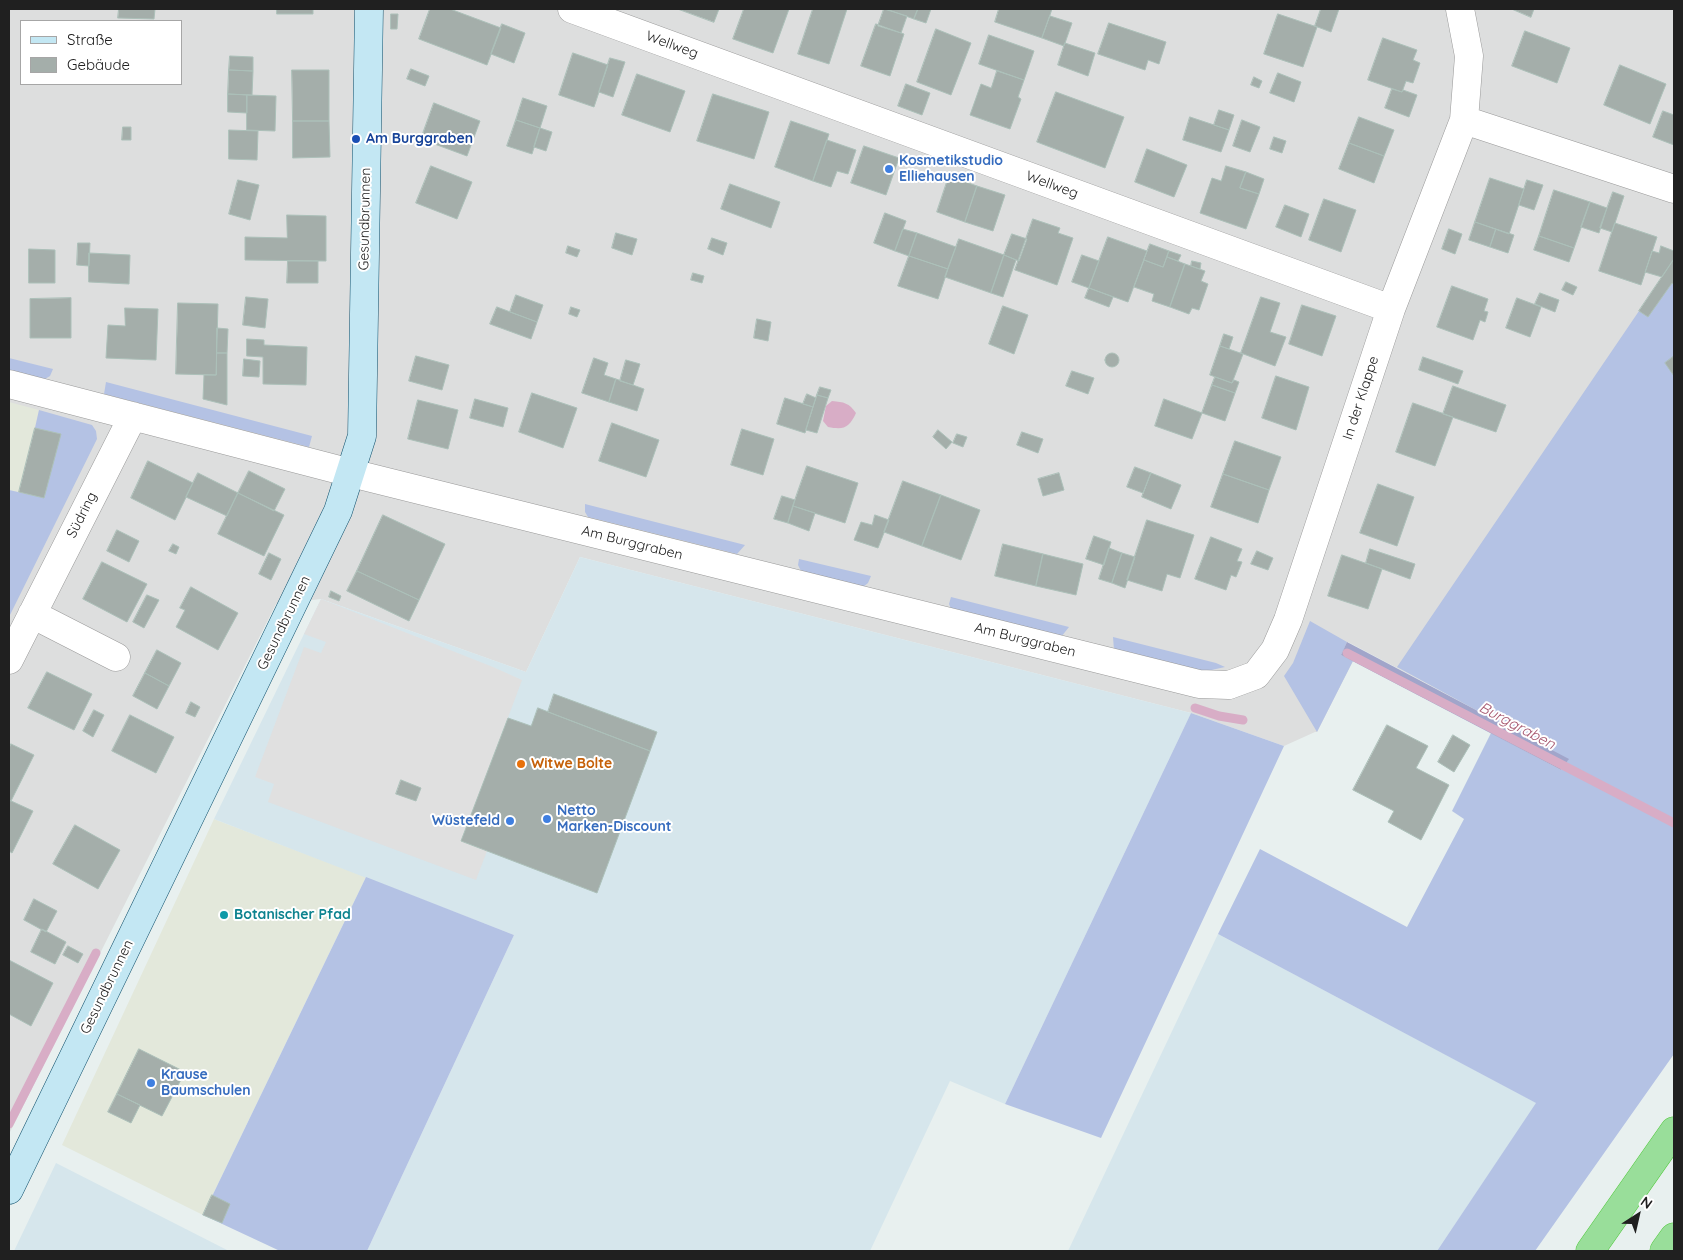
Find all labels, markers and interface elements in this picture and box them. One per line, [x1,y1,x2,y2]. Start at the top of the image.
legend [20,20,182,85]
street label: Wellweg [643,28,701,62]
text: Straße [67,30,113,49]
text: Gebäude [67,55,130,74]
place label: Am Burggraben [366,131,473,147]
marker: Am Burggraben [350,133,362,145]
place label: Kosmetikstudio Elliehausen [899,153,1003,186]
marker: Kosmetikstudio Elliehausen [883,163,895,175]
street label: Gesundbrunnen [356,167,374,271]
street label: Wellweg [1023,168,1081,202]
street label: In der Klappe [1340,354,1382,442]
street label: Südring [63,489,101,541]
street label: Am Burggraben [580,522,684,564]
street label: Gesundbrunnen [254,573,314,673]
street label: Am Burggraben [973,619,1077,661]
water label: Burggraben [1476,698,1558,754]
place label: Witwe Bolte [531,756,612,772]
marker: Witwe Bolte [515,758,527,770]
place label: Netto Marken-Discount [557,803,672,836]
place label: Wüstefeld [432,813,500,829]
marker: Netto Marken-Discount [541,813,553,825]
marker: Wüstefeld [504,815,516,827]
place label: Botanischer Pfad [234,907,351,923]
marker: Botanischer Pfad [218,909,230,921]
street label: Gesundbrunnen [77,937,137,1037]
place label: Krause Baumschulen [161,1067,251,1100]
marker: Krause Baumschulen [145,1077,157,1089]
north arrow [1613,1190,1663,1240]
text: N [1637,1192,1656,1213]

